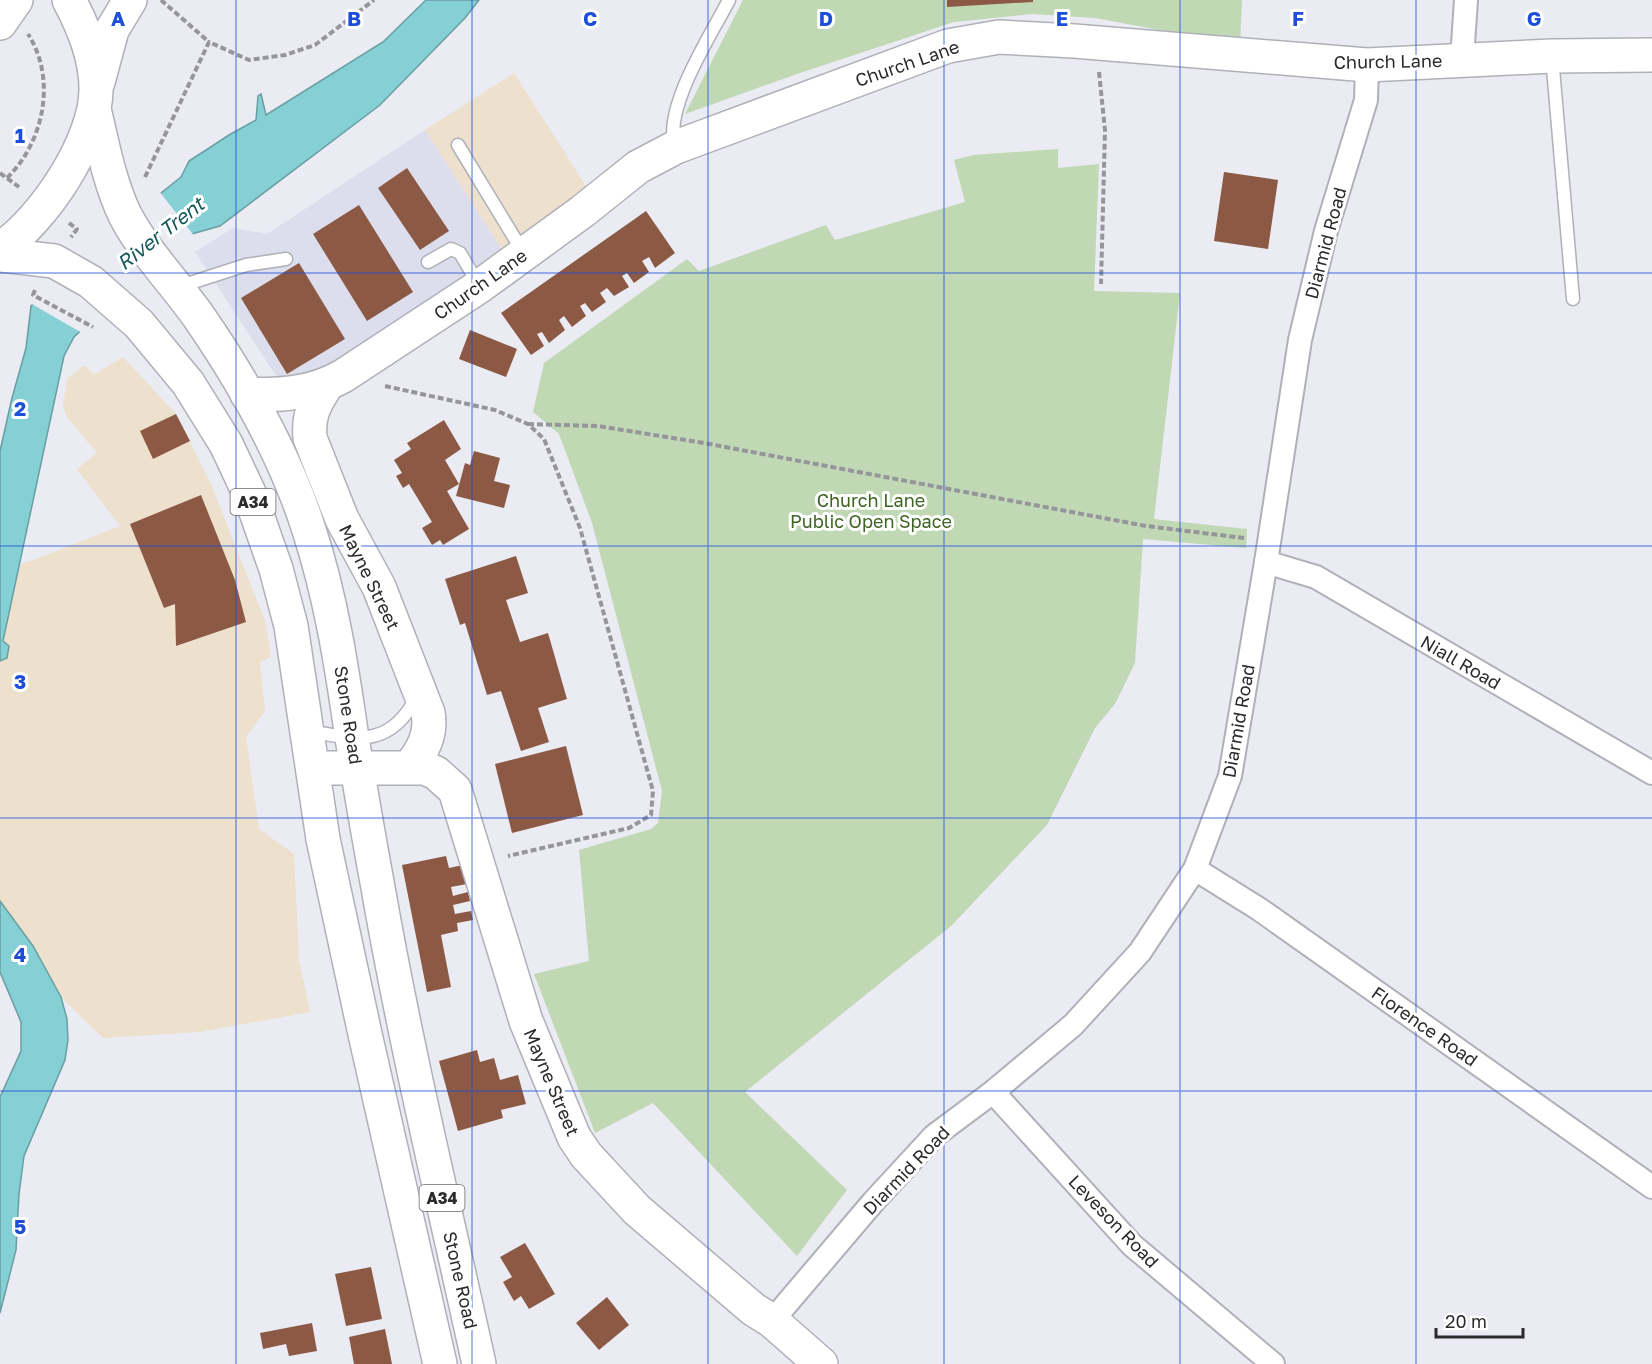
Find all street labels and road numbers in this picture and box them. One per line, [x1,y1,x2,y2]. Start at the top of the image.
street label: Church Lane [852,35,962,91]
street label: Church Lane [1334,49,1442,73]
street label: Diarmid Road [1299,185,1351,301]
street label: Church Lane [429,244,531,324]
road number: A34 [230,489,276,515]
street label: Mayne Street [335,521,405,633]
street label: Niall Road [1417,630,1505,694]
street label: Diarmid Road [1217,662,1259,780]
street label: Stone Road [330,664,368,766]
street label: Florence Road [1368,981,1482,1071]
street label: Mayne Street [519,1025,585,1139]
street label: Diarmid Road [858,1121,954,1219]
street label: Leveson Road [1064,1170,1164,1272]
road number: A34 [420,1185,464,1211]
street label: Stone Road [439,1229,483,1331]

